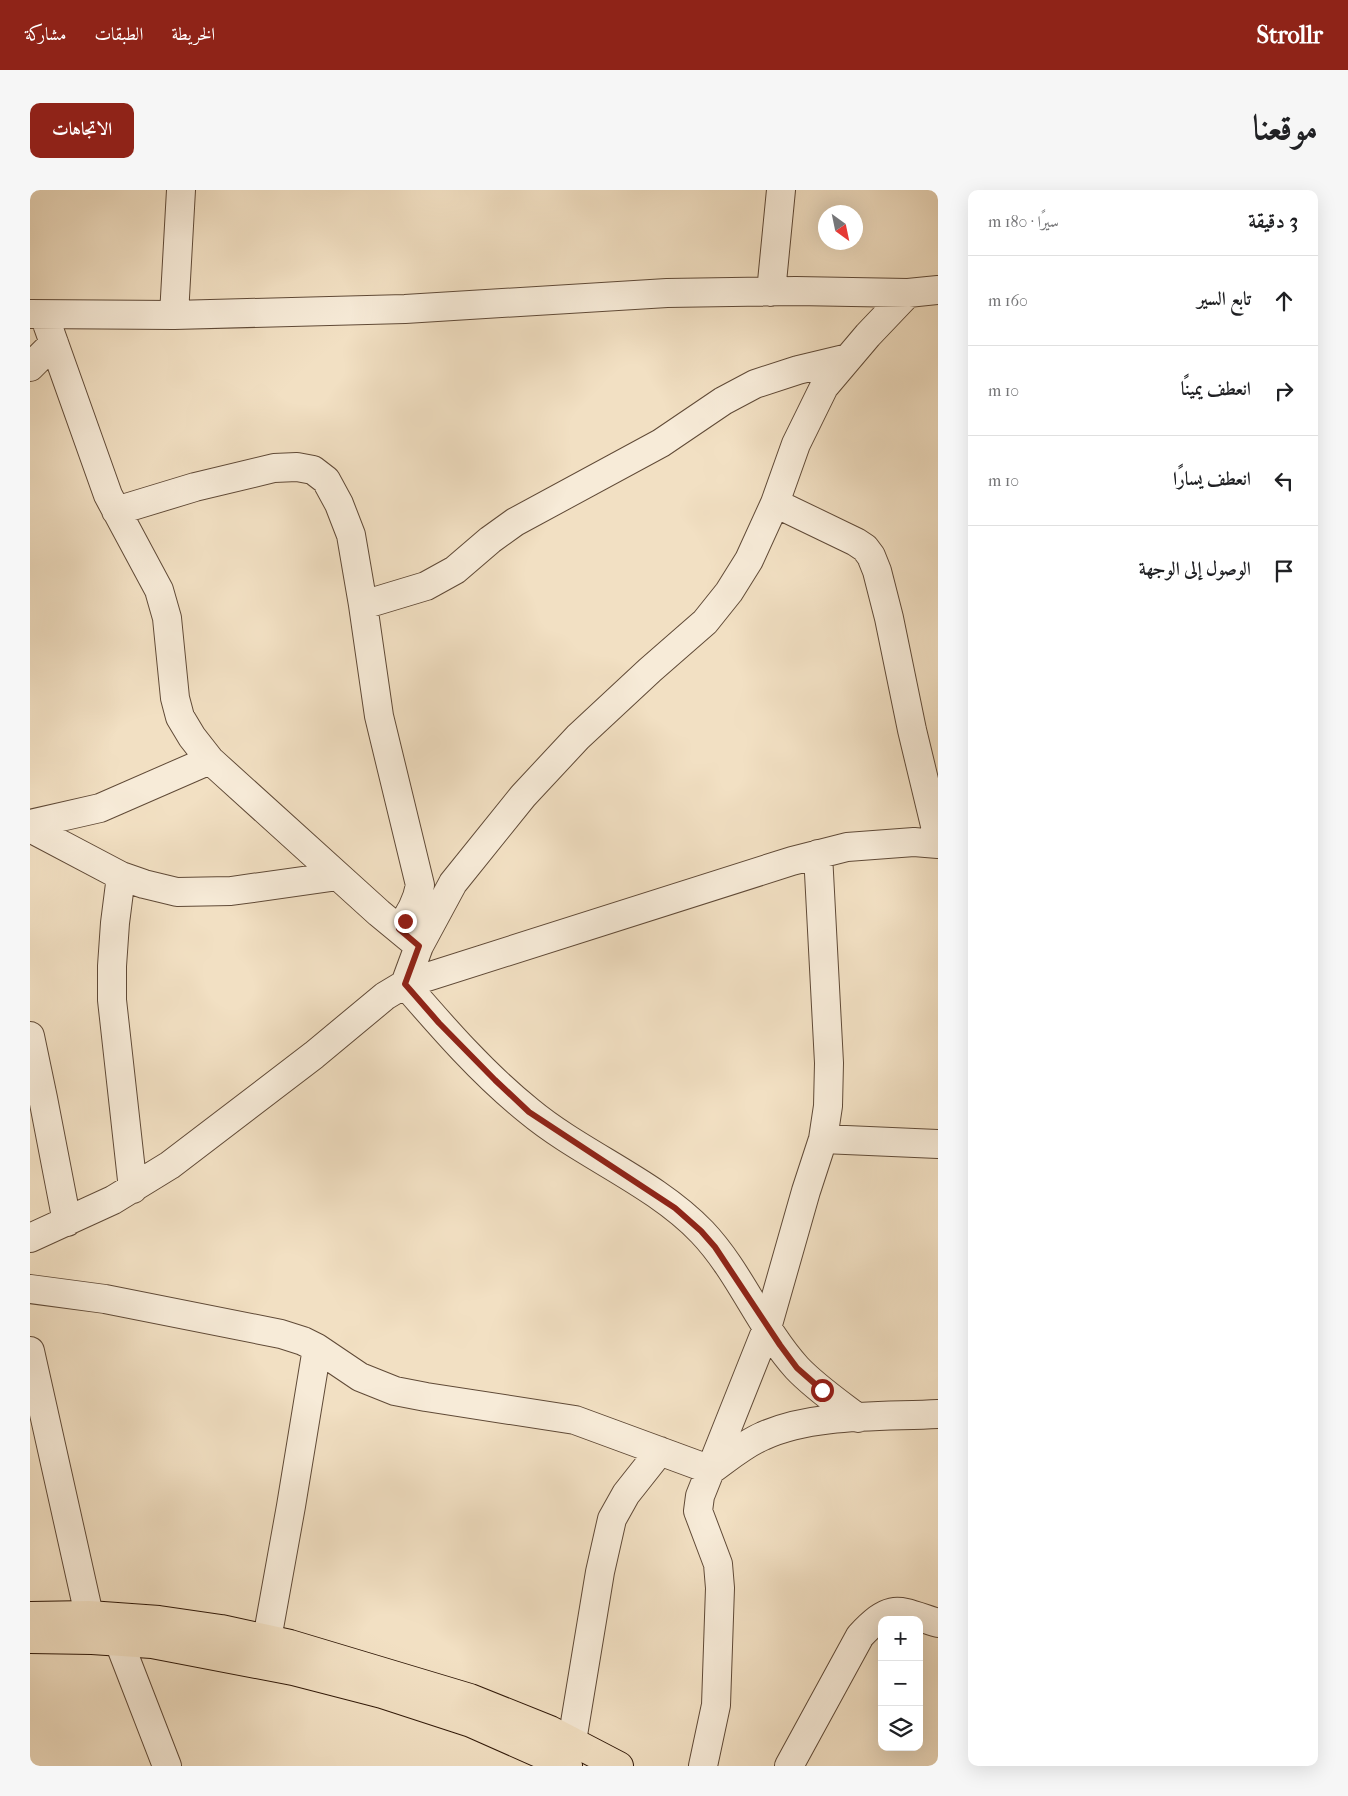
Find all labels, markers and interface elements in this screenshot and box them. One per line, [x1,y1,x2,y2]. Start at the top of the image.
text: Strollr [1257,21,1323,49]
text: مشاركة [25,24,66,45]
text: الطبقات [94,24,143,45]
text: الخريطة [171,24,215,45]
button: الاتجاهات [30,103,134,158]
text: موقعنا [1253,107,1318,148]
north arrow [818,205,863,250]
text: 3 دقيقة [1248,209,1298,233]
text: سيرًا · 180 m [988,212,1059,231]
icon: ahead [1270,287,1298,315]
text: تابع السير [1197,288,1251,310]
text: 160 m [988,291,1028,310]
icon: right [1270,377,1298,405]
text: انعطف يمينًا [1181,378,1251,400]
text: 10 m [988,381,1019,400]
icon: left [1270,467,1298,495]
text: انعطف يسارًا [1173,468,1251,490]
text: 10 m [988,471,1019,490]
icon: arrive [1270,557,1298,585]
text: الوصول إلى الوجهة [1139,558,1251,580]
route end [394,910,417,933]
route start [811,1379,834,1402]
map controls [878,1616,923,1751]
button: + [878,1616,923,1661]
button: − [878,1661,923,1706]
button: layers [878,1706,923,1751]

